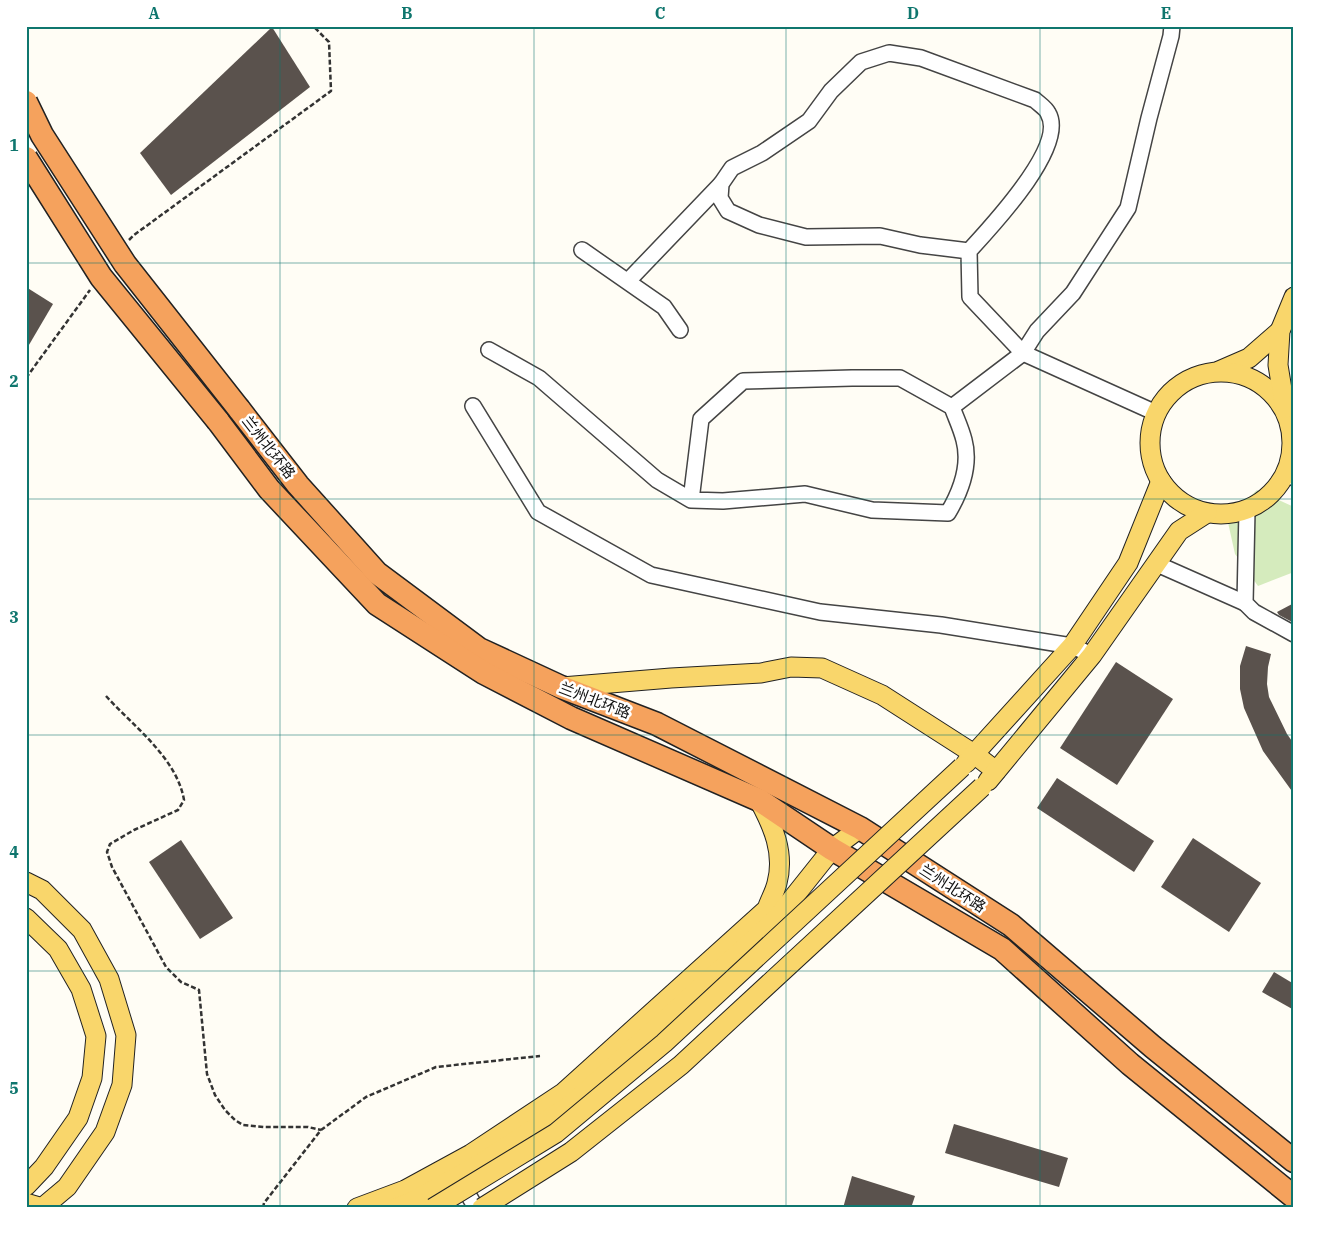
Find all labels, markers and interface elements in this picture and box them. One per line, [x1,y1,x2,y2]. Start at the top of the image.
text: A [148,3,160,23]
text: B [401,3,413,23]
text: C [655,3,665,23]
text: D [907,3,919,23]
text: E [1161,3,1171,23]
text: 1 [9,135,19,155]
text: 2 [9,371,19,391]
street label: 兰州北环路 [238,412,300,482]
text: 3 [9,607,19,627]
street label: 兰州北环路 [557,678,633,722]
text: 4 [9,842,19,862]
street label: 兰州北环路 [916,860,990,916]
text: 5 [9,1078,19,1098]

